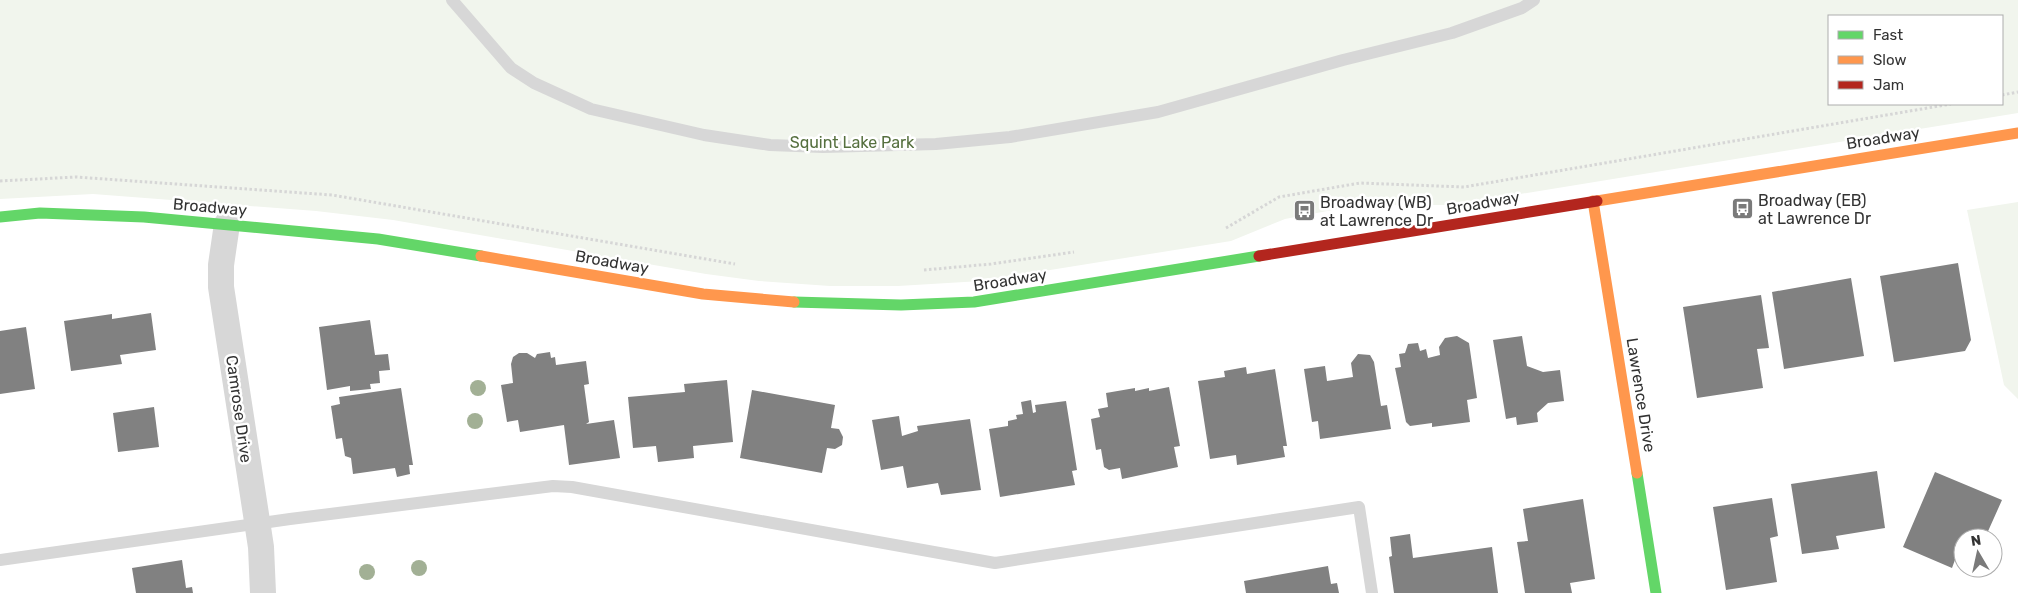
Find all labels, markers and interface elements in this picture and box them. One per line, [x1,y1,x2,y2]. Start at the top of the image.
legend [1828,15,2003,105]
text: Fast [1873,26,1903,44]
text: Slow [1873,51,1906,69]
text: Jam [1873,76,1904,94]
street label: Broadway [1845,123,1921,153]
park label: Squint Lake Park [790,133,915,152]
street label: Broadway [1445,187,1521,219]
place label: Broadway (EB) at Lawrence Dr [1758,191,1871,228]
place label: Broadway (WB) at Lawrence Dr [1320,193,1433,230]
street label: Broadway [172,194,248,220]
bus stop icon: Broadway (EB) at Lawrence Dr [1730,197,1754,221]
bus stop icon: Broadway (WB) at Lawrence Dr [1292,199,1316,223]
street label: Broadway [574,246,650,278]
street label: Broadway [972,265,1048,295]
street label: Lawrence Drive [1623,337,1659,454]
street label: Camrose Drive [222,354,256,464]
north arrow [1953,528,2003,578]
text: N [1970,531,1982,550]

